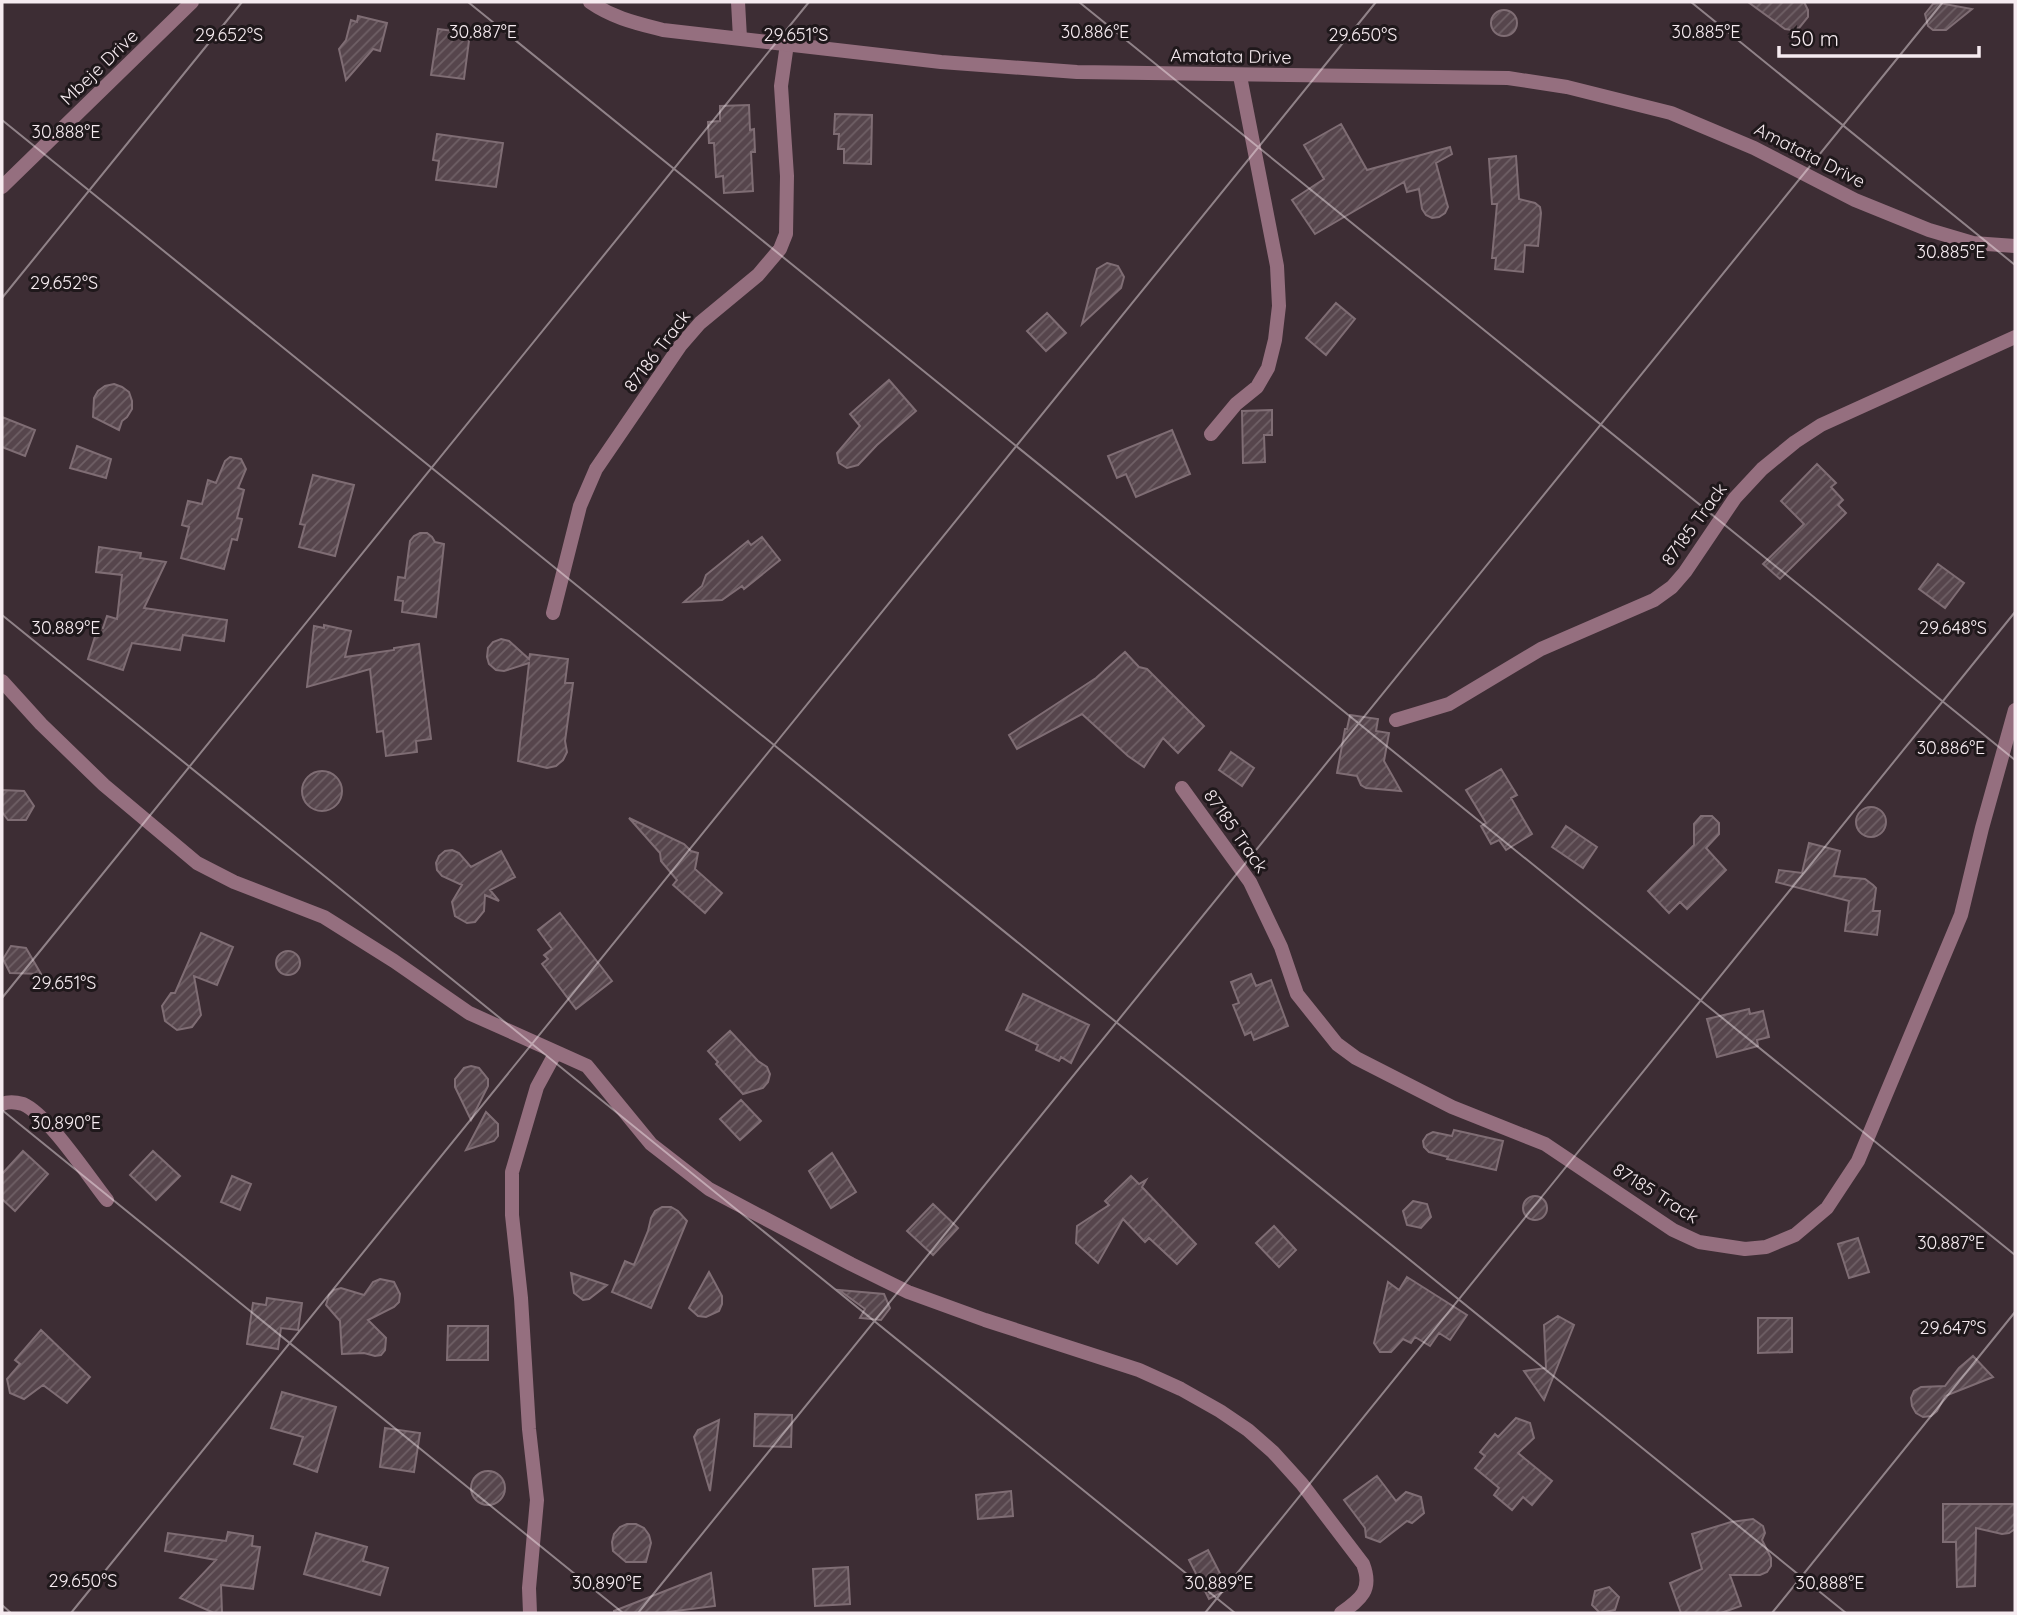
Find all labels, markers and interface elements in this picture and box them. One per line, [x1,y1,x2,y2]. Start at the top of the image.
scale bar [1779,14,1979,58]
text: 30.887°E [449,20,517,43]
text: 30.886°E [1061,20,1129,43]
text: 30.885°E [1672,20,1740,43]
text: 29.652°S [195,23,263,46]
text: 29.651°S [764,23,828,46]
text: 29.650°S [1329,23,1397,46]
street label: Mbeje Drive [55,24,143,110]
text: 50 m [1790,25,1839,51]
street label: Amatata Drive [1170,43,1292,69]
street label: Amatata Drive [1751,117,1869,193]
text: 30.888°E [32,120,100,143]
text: 30.885°E [1917,240,1985,263]
text: 29.652°S [30,271,98,294]
street label: 87186 Track [619,305,695,397]
street label: 87185 Track [1656,478,1732,570]
text: 30.889°E [31,616,101,639]
text: 29.648°S [1919,616,1987,639]
text: 30.886°E [1917,736,1985,759]
street label: 87185 Track [1199,785,1273,877]
text: 29.651°S [32,971,96,994]
text: 30.890°E [31,1111,101,1134]
street label: 87185 Track [1609,1158,1703,1228]
text: 30.887°E [1917,1231,1985,1254]
text: 29.647°S [1920,1316,1986,1339]
text: 29.650°S [49,1569,117,1592]
text: 30.890°E [572,1571,642,1594]
text: 30.889°E [1184,1571,1254,1594]
text: 30.888°E [1796,1571,1864,1594]

